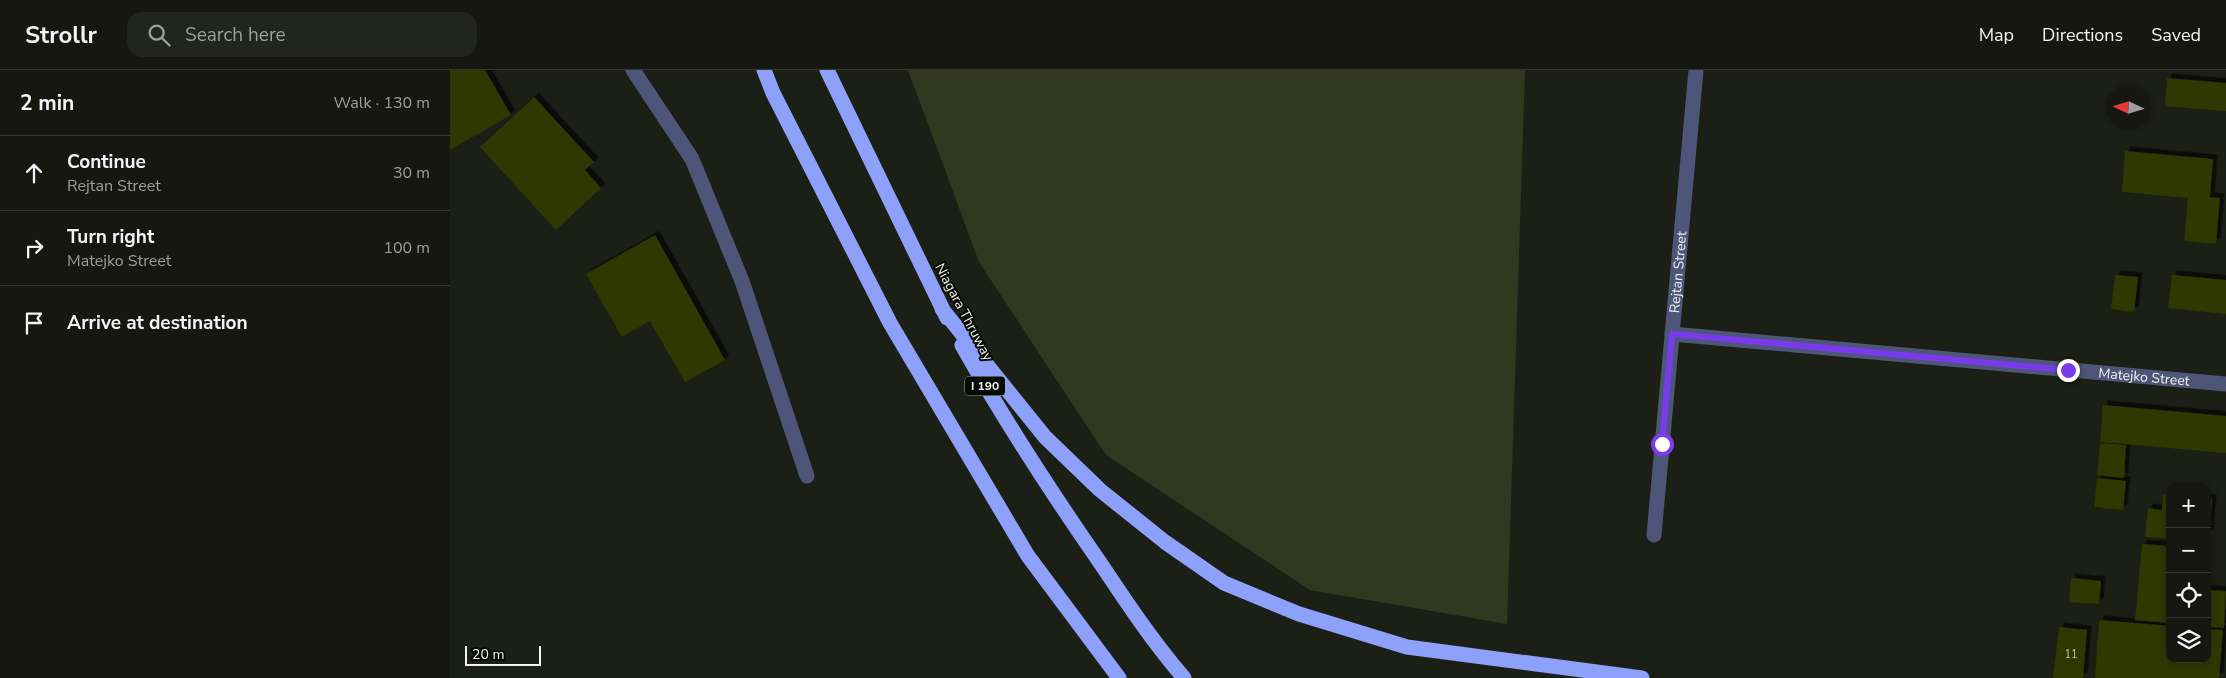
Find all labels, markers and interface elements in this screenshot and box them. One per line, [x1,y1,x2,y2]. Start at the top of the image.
search box [127,12,477,57]
text: Strollr [25,19,97,51]
icon: search [145,21,173,49]
text: Search here [185,22,286,48]
text: Map [1979,23,2014,47]
text: Directions [2042,23,2123,47]
text: Saved [2151,23,2201,47]
north arrow [2106,85,2151,130]
text: 2 min [20,89,74,117]
text: Walk · 130 m [334,92,430,114]
text: Continue [67,149,146,175]
icon: ahead [20,159,48,187]
text: 30 m [393,162,430,184]
text: Rejtan Street [67,175,161,197]
text: Turn right [67,224,154,250]
street label: Rejtan Street [1665,230,1691,314]
icon: right [20,234,48,262]
text: 100 m [383,237,430,259]
text: Matejko Street [67,250,171,272]
street label: Niagara Thruway [930,260,998,365]
icon: arrive [20,309,48,337]
text: Arrive at destination [67,310,248,336]
route end [2057,359,2080,382]
street label: Matejko Street [2098,363,2191,390]
road number: I 190 [965,376,1005,396]
route start [1651,433,1674,456]
map controls [2166,483,2211,663]
button: + [2166,483,2211,528]
button: − [2166,528,2211,573]
button: locate [2166,573,2211,618]
button: layers [2166,618,2211,663]
scale bar [465,643,541,666]
text: 20 m [472,645,504,664]
house number: 11 [2064,647,2078,662]

